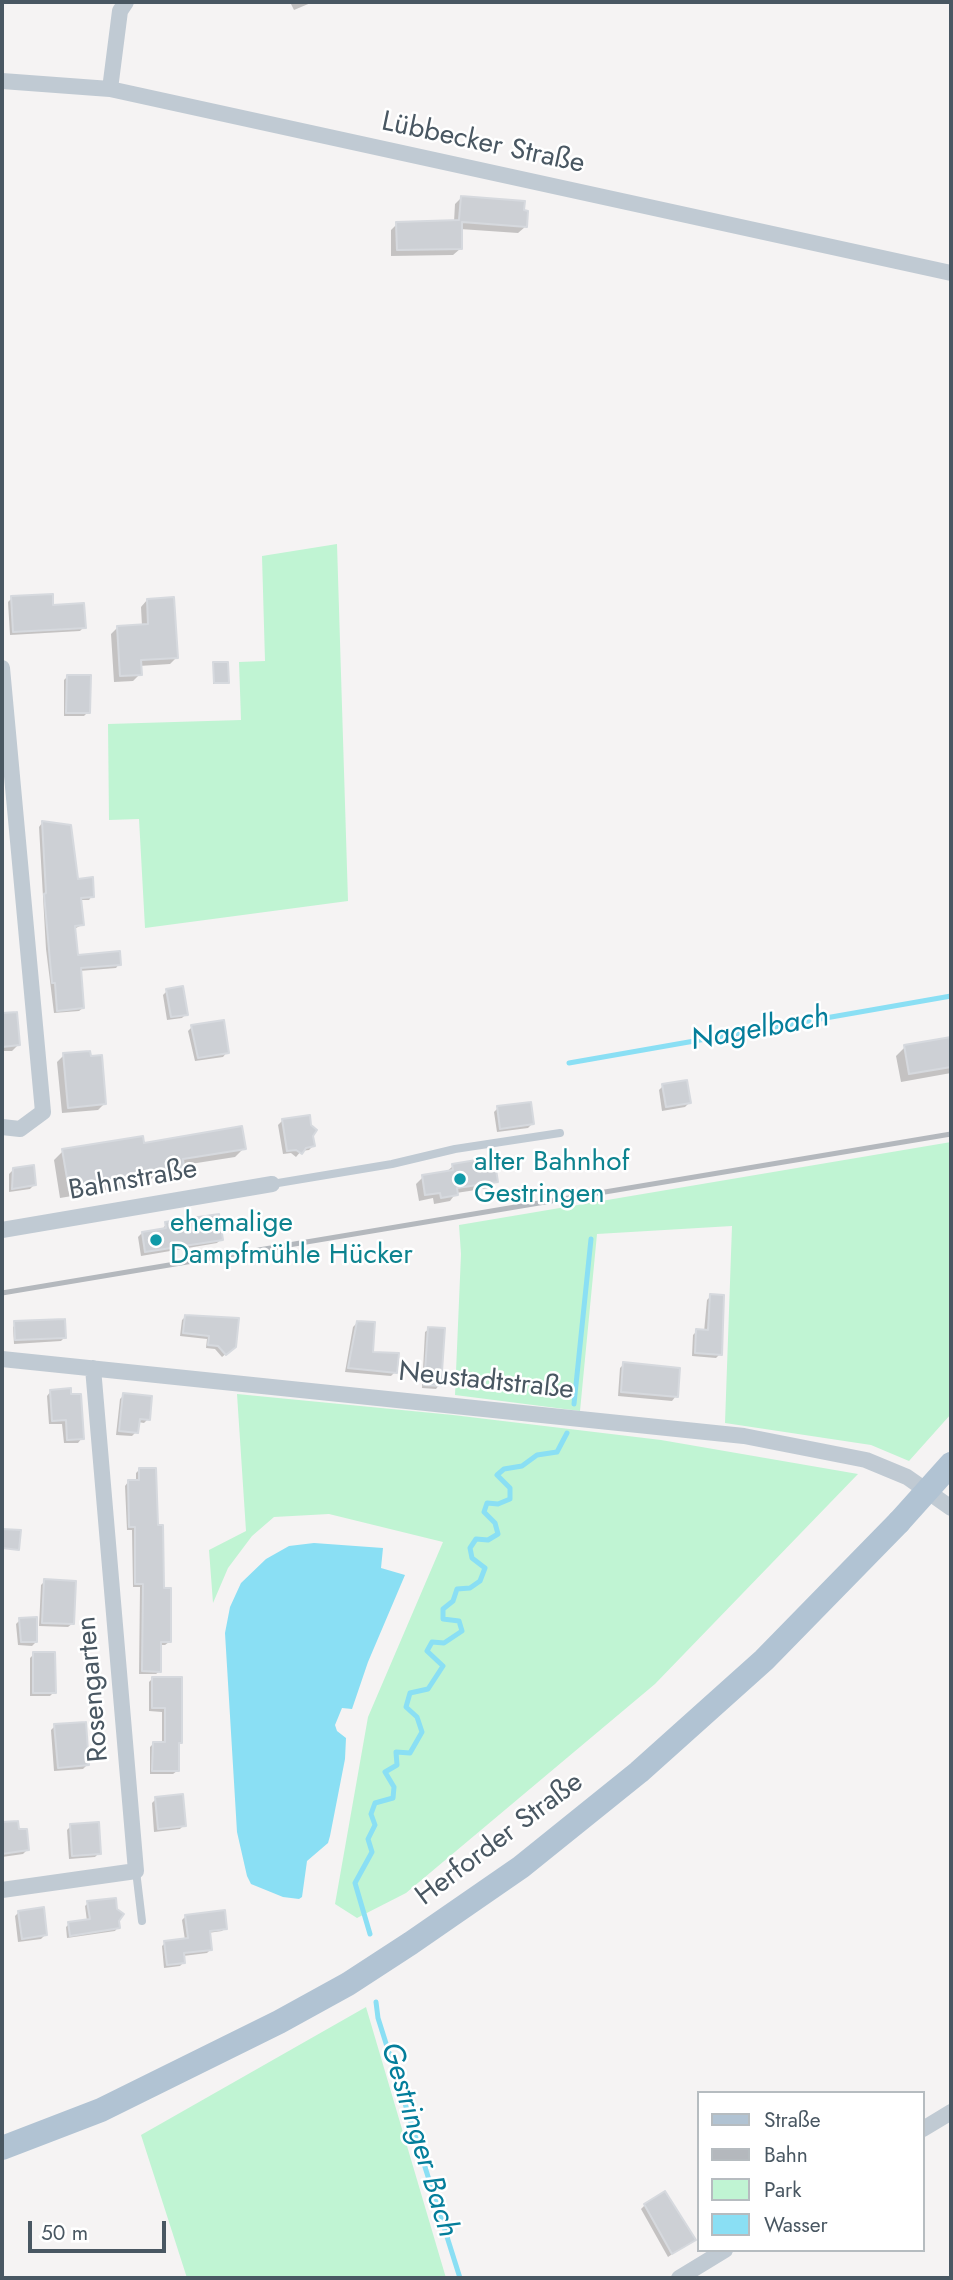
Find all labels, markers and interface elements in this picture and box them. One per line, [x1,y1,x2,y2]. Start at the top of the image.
street label: Lübbecker Straße [378,106,588,182]
water label: Nagelbach [688,1000,832,1060]
place label: alter Bahnhof Gestringen [474,1146,630,1212]
street label: Bahnstraße [66,1153,200,1209]
marker: alter Bahnhof Gestringen [452,1171,468,1187]
place label: ehemalige Dampfmühle Hücker [170,1207,413,1273]
marker: ehemalige Dampfmühle Hücker [148,1232,164,1248]
street label: Neustadtstraße [397,1356,575,1408]
street label: Rosengarten [71,1615,117,1763]
street label: Herforder Straße [410,1766,590,1914]
water label: Gestringer Bach [371,2038,465,2242]
legend [698,2091,925,2252]
text: Straße [764,2105,821,2135]
text: Bahn [764,2140,808,2170]
text: Park [764,2175,801,2205]
scale bar [32,2206,170,2250]
text: Wasser [764,2210,828,2240]
text: 50 m [41,2218,88,2248]

